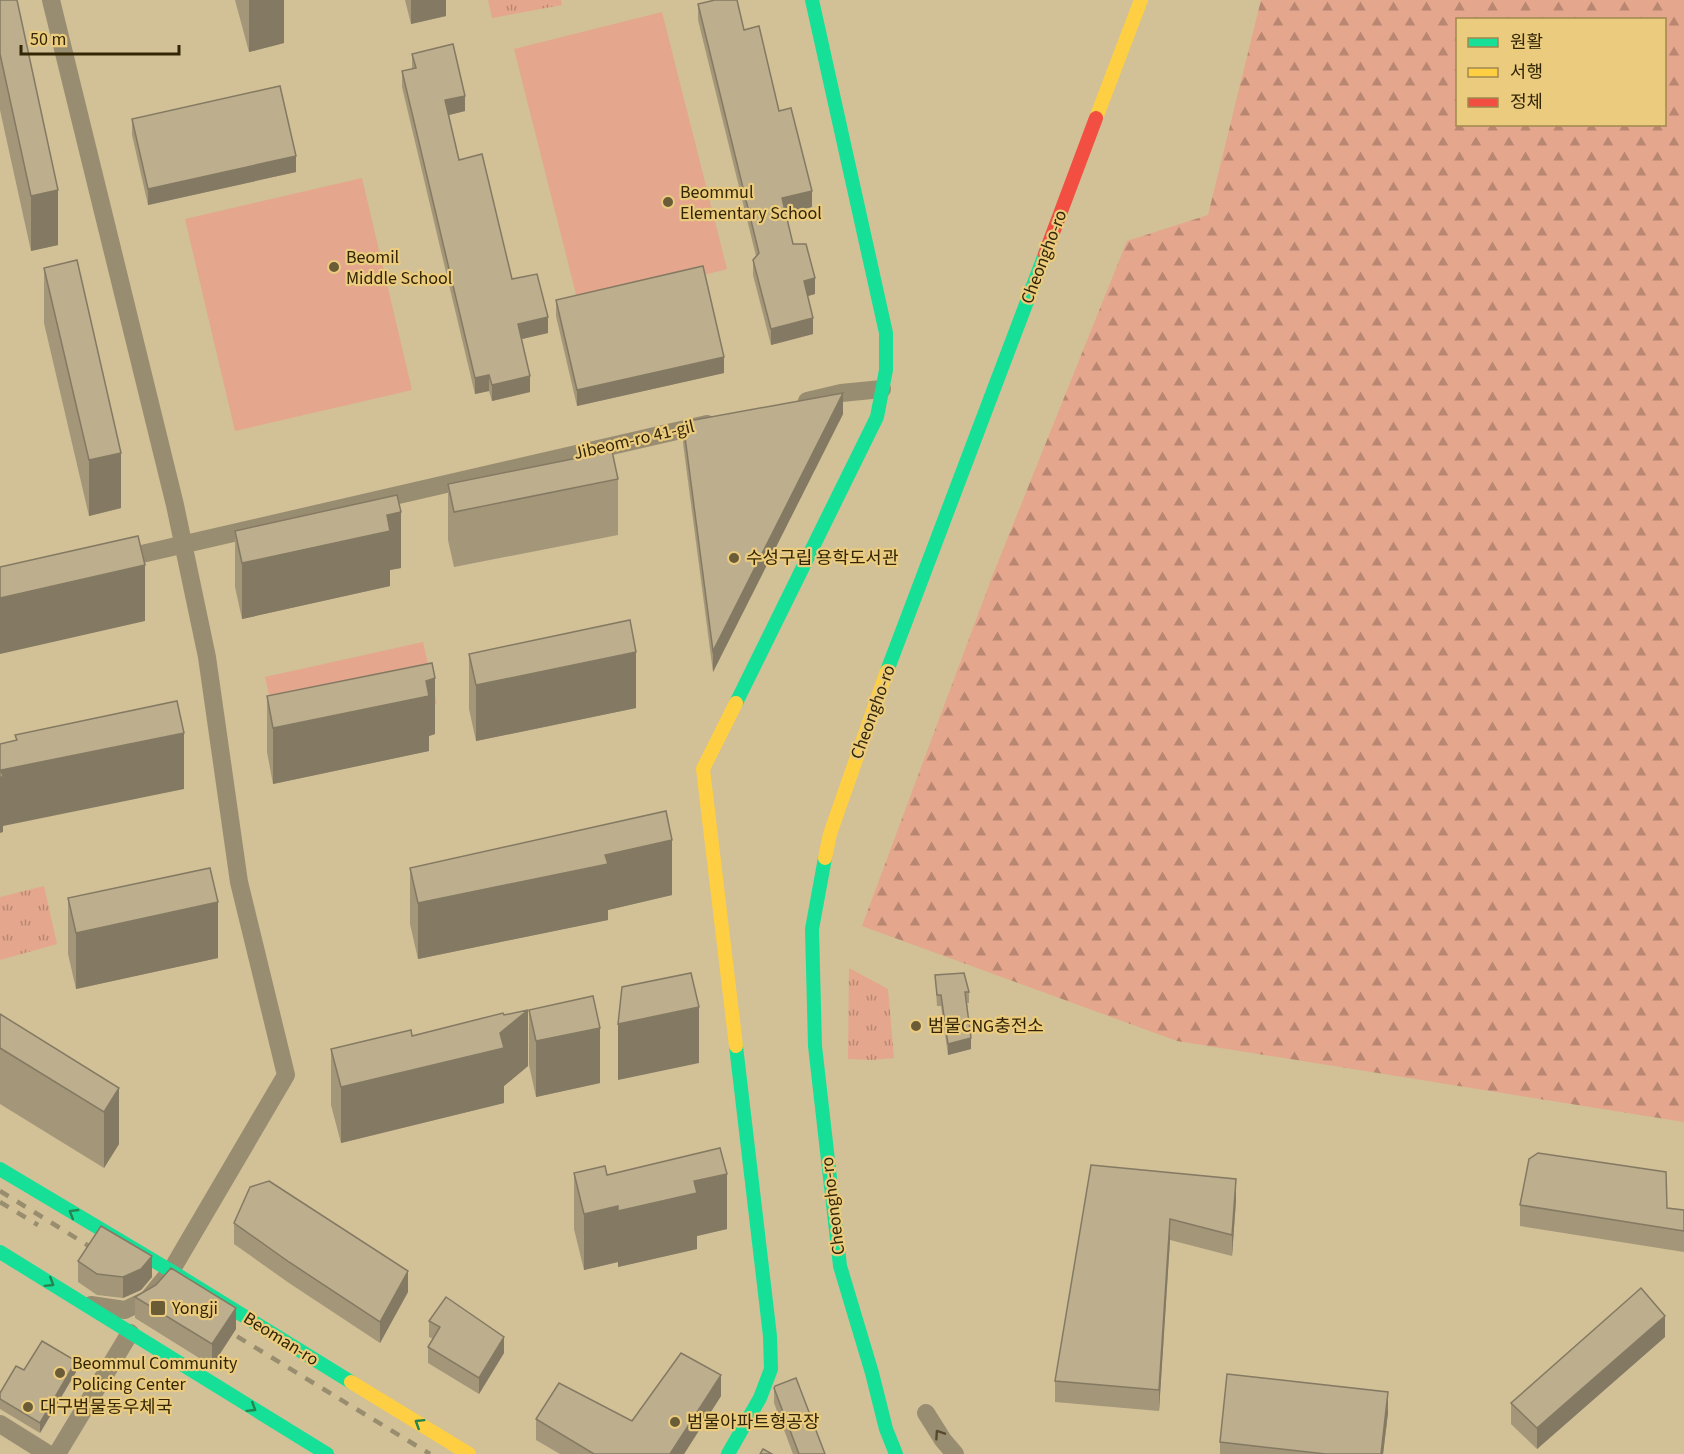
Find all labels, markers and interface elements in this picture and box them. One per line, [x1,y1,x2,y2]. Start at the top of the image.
scale bar [21,18,178,56]
legend [1456,18,1666,126]
text: 50 m [30,27,66,52]
text: 원활 [1510,30,1543,55]
text: 서행 [1510,60,1543,85]
text: 정체 [1510,90,1543,115]
place label: Beommul Elementary School [680,180,822,226]
marker: Beommul Elementary School [661,195,675,209]
street label: Cheongho-ro [1015,206,1073,308]
place label: Beomil Middle School [346,245,452,291]
marker: Beomil Middle School [327,260,341,274]
street label: Jibeom-ro 41-gil [571,414,697,466]
place label: 수성구립 용학도서관 [746,546,899,571]
marker: 수성구립 용학도서관 [727,551,741,565]
street label: Cheongho-ro [844,661,902,763]
place label: 범물CNG충전소 [928,1014,1044,1039]
marker: 범물CNG충전소 [909,1019,923,1033]
street label: Cheongho-ro [815,1155,851,1257]
one-way arrow [69,1208,79,1220]
one-way arrow [43,1276,54,1287]
place label: Yongji [171,1296,218,1321]
marker: Yongji [149,1299,167,1317]
street label: Beoman-ro [239,1306,323,1372]
place label: Beommul Community Policing Center [72,1351,238,1397]
marker: Beommul Community Policing Center [53,1366,67,1380]
place label: 대구범물동우체국 [40,1395,172,1420]
marker: 대구범물동우체국 [21,1400,35,1414]
one-way arrow [245,1400,256,1411]
place label: 범물아파트형공장 [687,1410,819,1435]
marker: 범물아파트형공장 [668,1415,682,1429]
one-way arrow [415,1419,425,1431]
one-way arrow [935,1430,946,1441]

